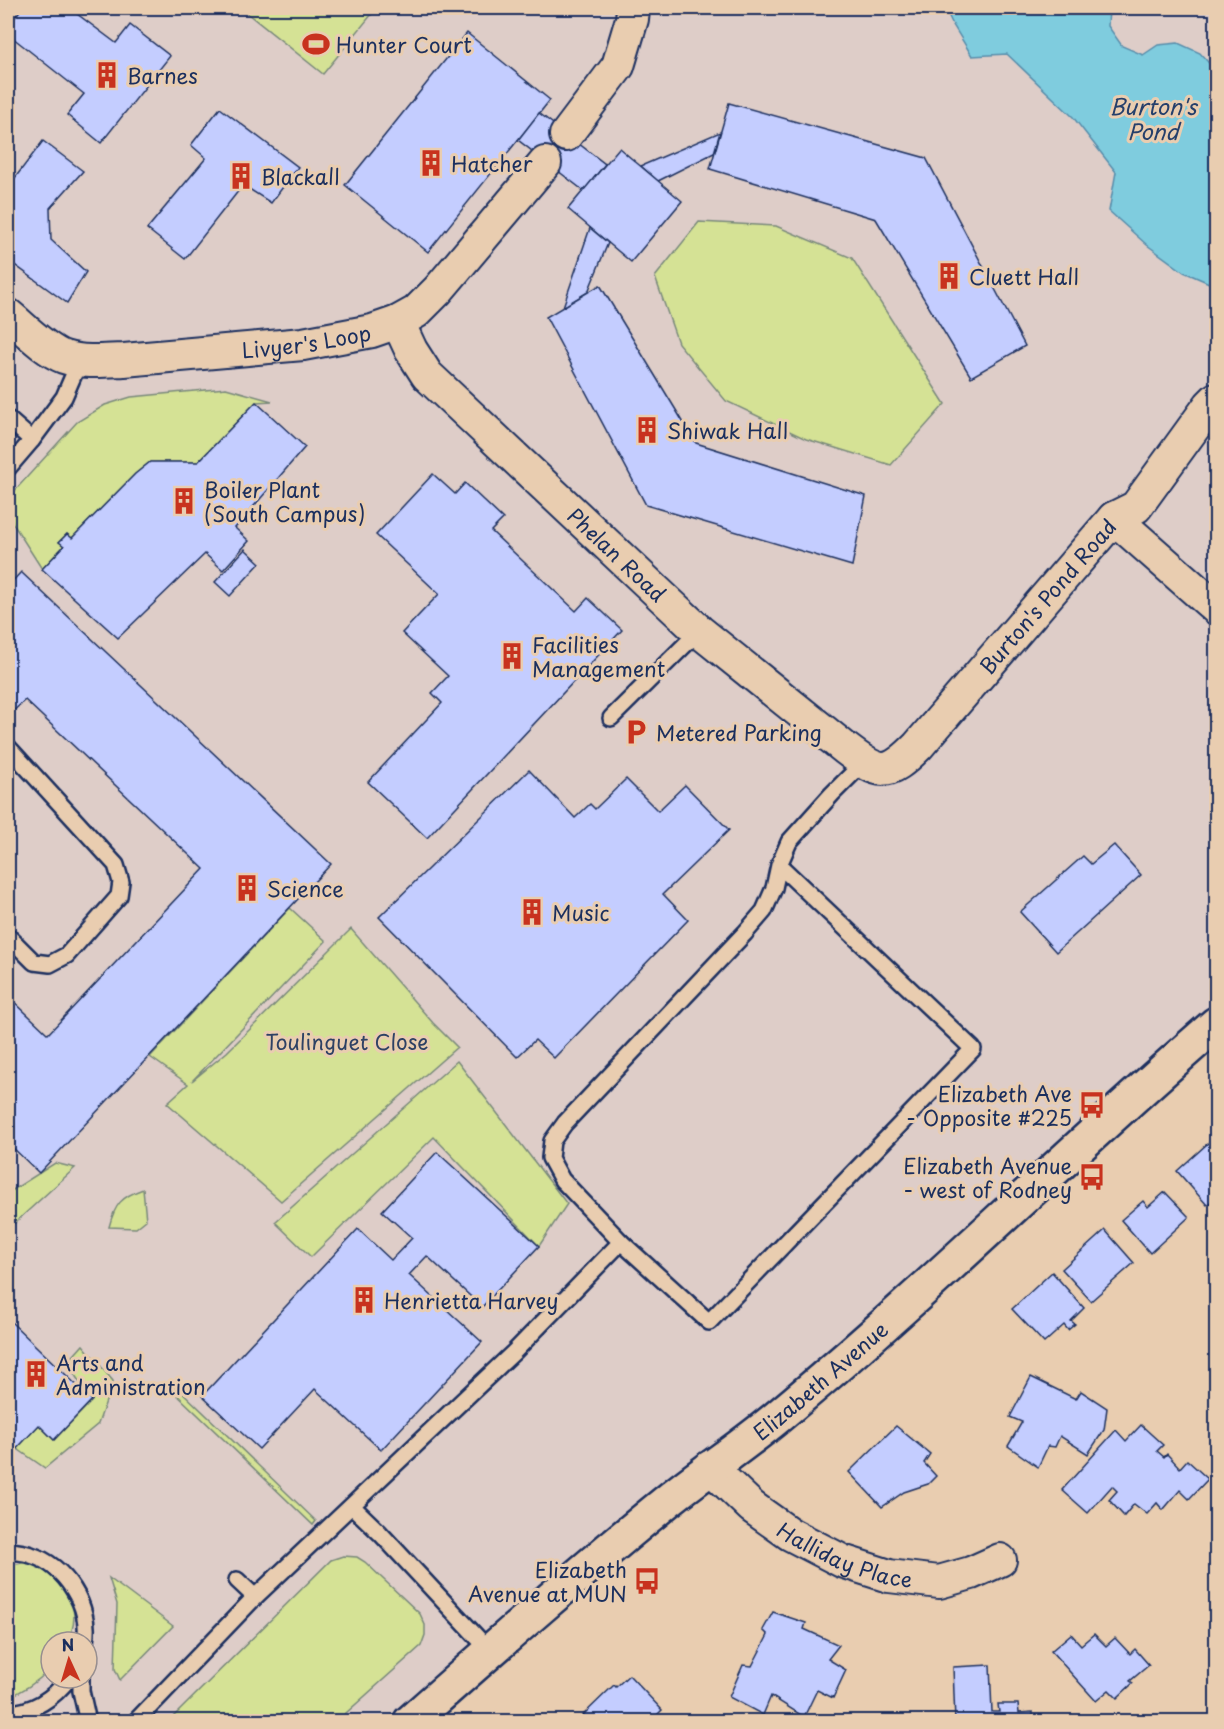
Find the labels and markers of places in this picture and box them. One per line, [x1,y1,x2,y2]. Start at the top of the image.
place label: Hunter Court [336,28,472,60]
sports icon: Hunter Court [301,29,331,59]
place label: Barnes [127,59,198,91]
building icon: Barnes [92,60,122,90]
place label: Hatcher [451,147,533,179]
building icon: Hatcher [416,148,446,178]
place label: Blackall [261,160,340,192]
building icon: Blackall [226,161,256,191]
place label: Cluett Hall [969,260,1079,292]
building icon: Cluett Hall [934,261,964,291]
place label: Shiwak Hall [667,414,788,446]
building icon: Shiwak Hall [632,415,662,445]
place label: Boiler Plant (South Campus) [204,473,365,529]
building icon: Boiler Plant (South Campus) [169,486,199,516]
place label: Facilities Management [532,628,665,684]
building icon: Facilities Management [497,641,527,671]
place label: Metered Parking [656,716,822,748]
parking icon: Metered Parking [621,717,651,747]
place label: Science [267,872,344,904]
building icon: Science [232,873,262,903]
place label: Music [552,896,609,928]
building icon: Music [517,897,547,927]
place label: Elizabeth Ave - Opposite #225 [906,1077,1072,1133]
bus stop icon: Elizabeth Ave - Opposite #225 [1077,1090,1107,1120]
place label: Elizabeth Avenue - west of Rodney [903,1149,1072,1205]
bus stop icon: Elizabeth Avenue - west of Rodney [1077,1162,1107,1192]
place label: Henrietta Harvey [384,1284,559,1316]
building icon: Henrietta Harvey [349,1285,379,1315]
place label: Arts and Administration [56,1346,206,1402]
building icon: Arts and Administration [21,1359,51,1389]
place label: Elizabeth Avenue at MUN [468,1553,627,1609]
bus stop icon: Elizabeth Avenue at MUN [632,1566,662,1596]

